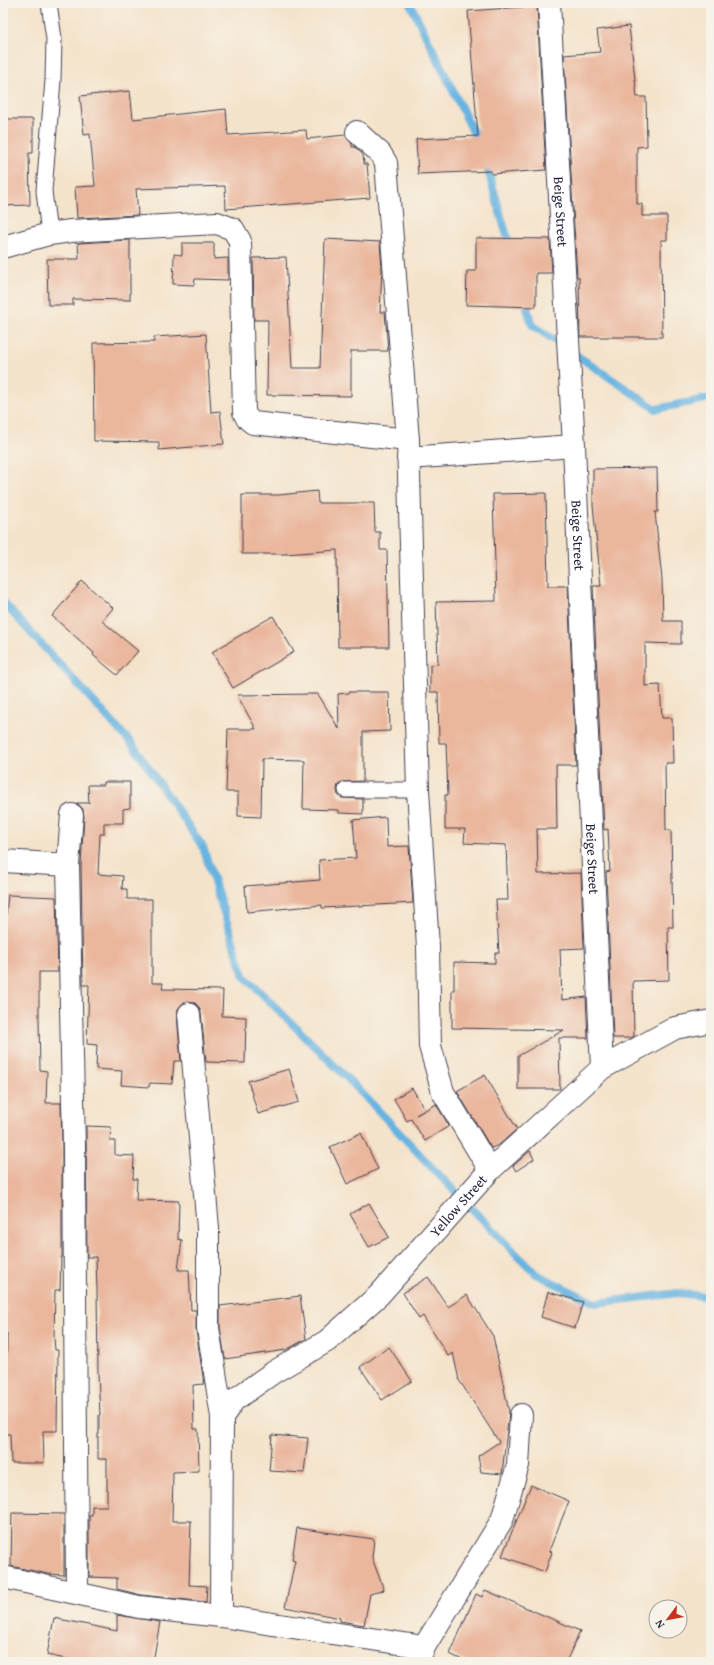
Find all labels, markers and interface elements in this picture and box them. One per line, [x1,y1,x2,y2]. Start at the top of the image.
street label: Beige Street [549,176,573,248]
street label: Beige Street [566,500,590,571]
street label: Beige Street [581,823,604,895]
street label: Yellow Street [425,1170,492,1241]
north arrow [648,1599,688,1639]
text: N [650,1616,668,1632]

